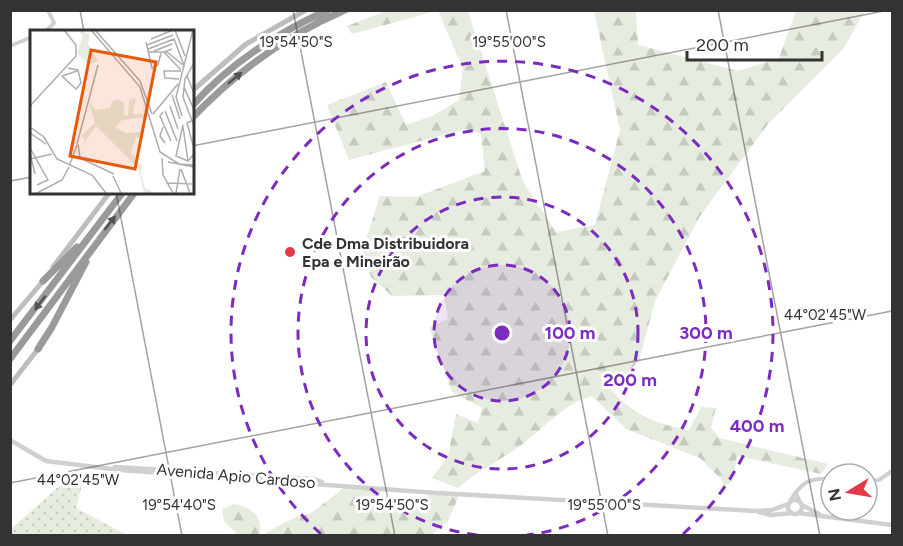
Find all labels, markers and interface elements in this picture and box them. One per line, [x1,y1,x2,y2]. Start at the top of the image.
scale bar [687,24,822,62]
inset map [30,30,194,194]
text: 19°54'50"S [259,33,333,51]
text: 19°55'00"S [472,33,546,51]
text: 200 m [696,34,749,56]
one-way arrow [227,73,242,85]
one-way arrow [104,215,117,231]
place label: Cde Dma Distribuidora Epa e Mineirão [302,234,469,271]
marker: Cde Dma Distribuidora Epa e Mineirão [283,245,297,259]
one-way arrow [34,295,46,310]
text: 44°02'45"W [784,306,867,324]
text: 100 m [545,322,595,344]
text: 300 m [679,322,733,344]
centre of rings [492,323,512,343]
text: 200 m [603,369,657,391]
text: 400 m [730,415,784,437]
street label: Avenida Apio Cardoso [156,460,316,492]
north arrow [819,462,879,522]
text: 44°02'45"W [37,471,120,489]
text: N [824,487,845,503]
text: 19°54'40"S [142,496,216,514]
text: 19°54'50"S [355,496,429,514]
text: 19°55'00"S [567,496,641,514]

